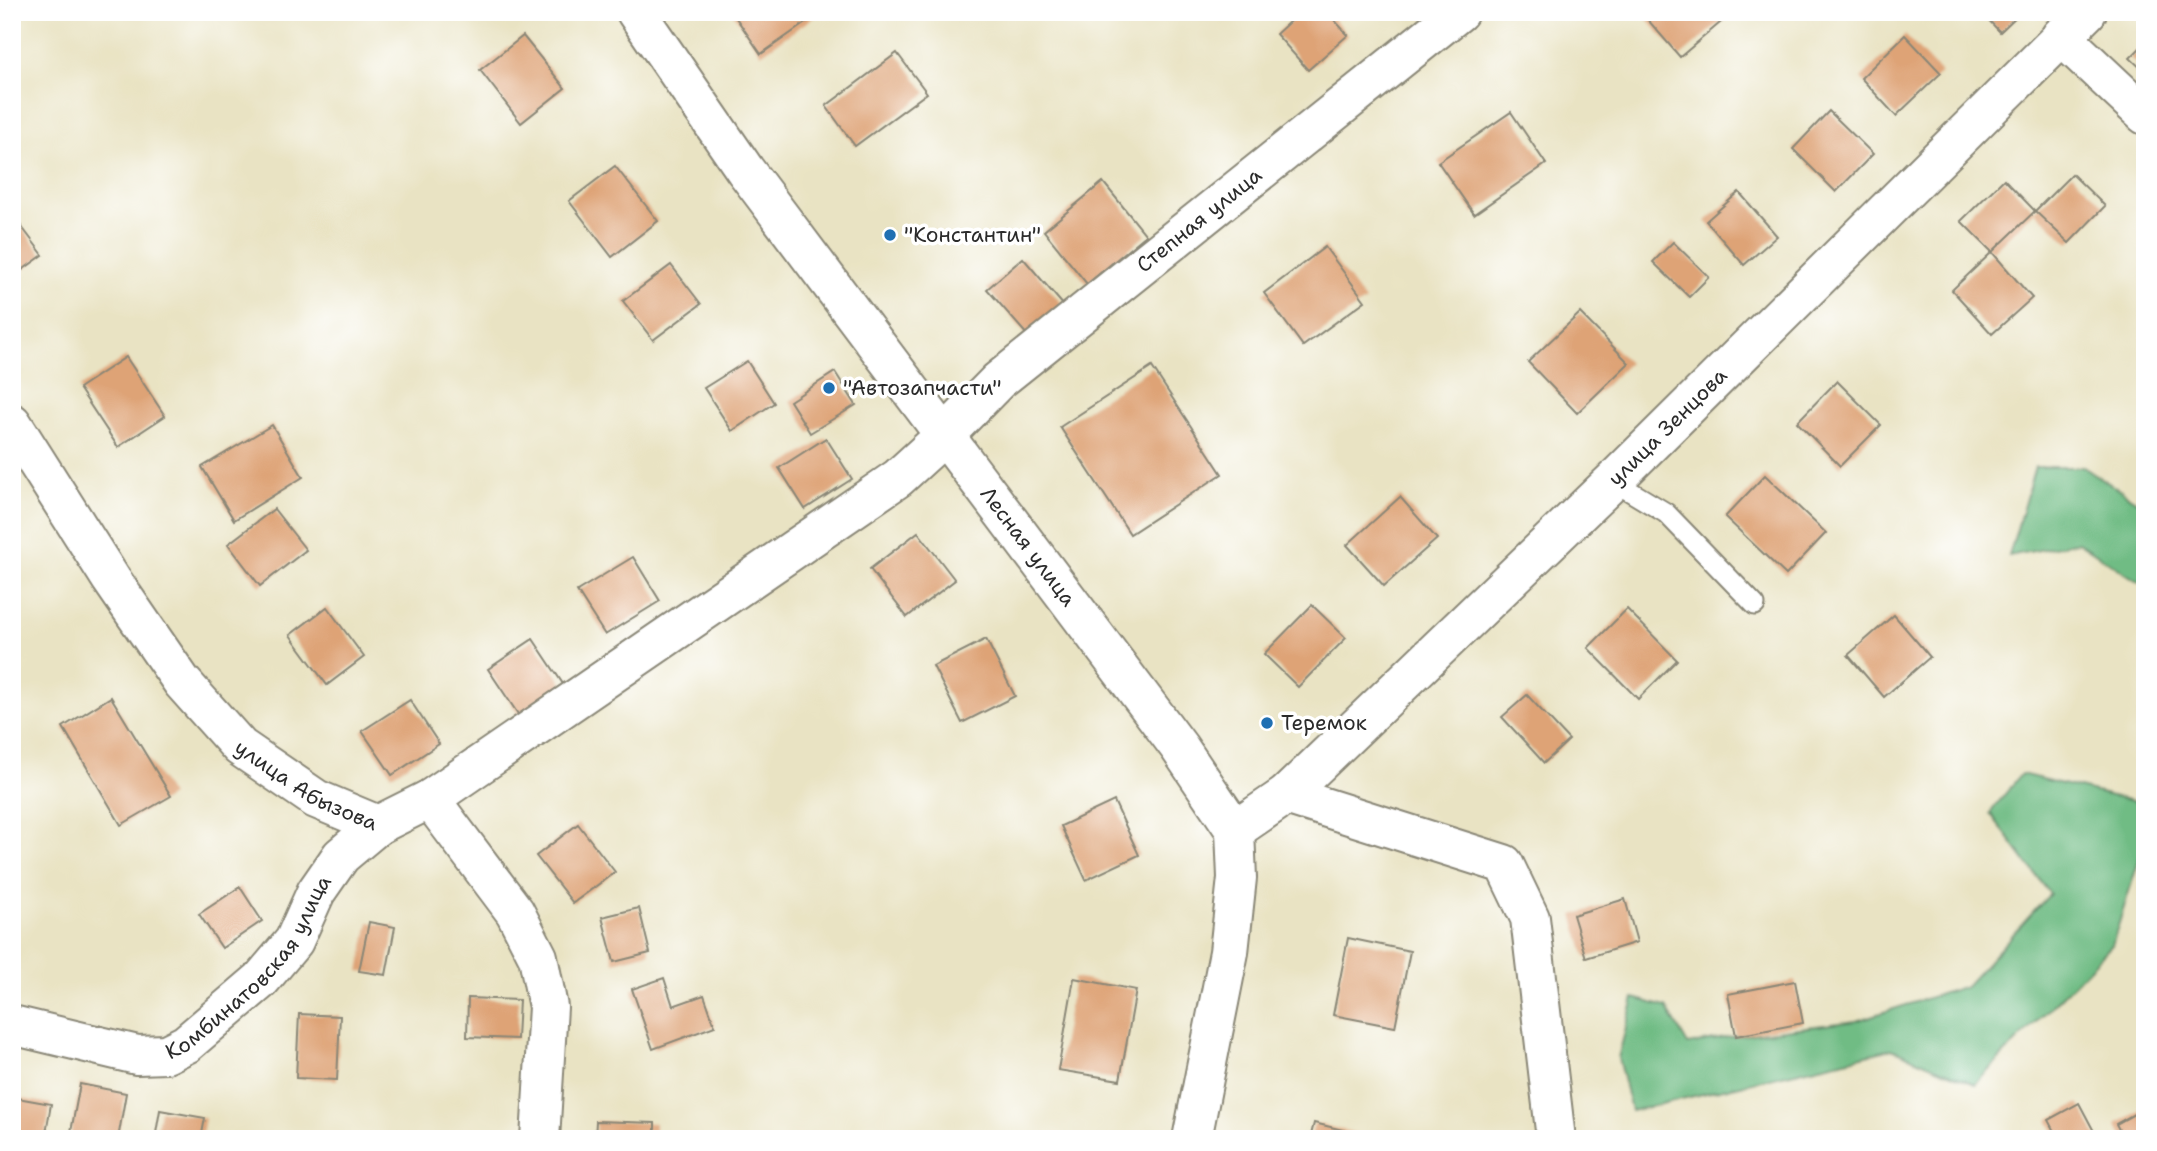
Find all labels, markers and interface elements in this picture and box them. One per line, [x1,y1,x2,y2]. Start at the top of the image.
street label: Степная улица [1131,161,1268,279]
place label: "Константин" [904,221,1041,249]
marker: "Константин" [882,227,898,243]
street label: улица Зенцова [1602,362,1733,492]
place label: "Автозапчасти" [843,374,1001,402]
marker: "Автозапчасти" [821,380,837,396]
street label: Лесная улица [974,481,1082,612]
place label: Теремок [1281,709,1367,737]
marker: Теремок [1259,715,1275,731]
street label: улица Абызова [229,733,382,837]
street label: Комбинатовская улица [161,869,338,1066]

